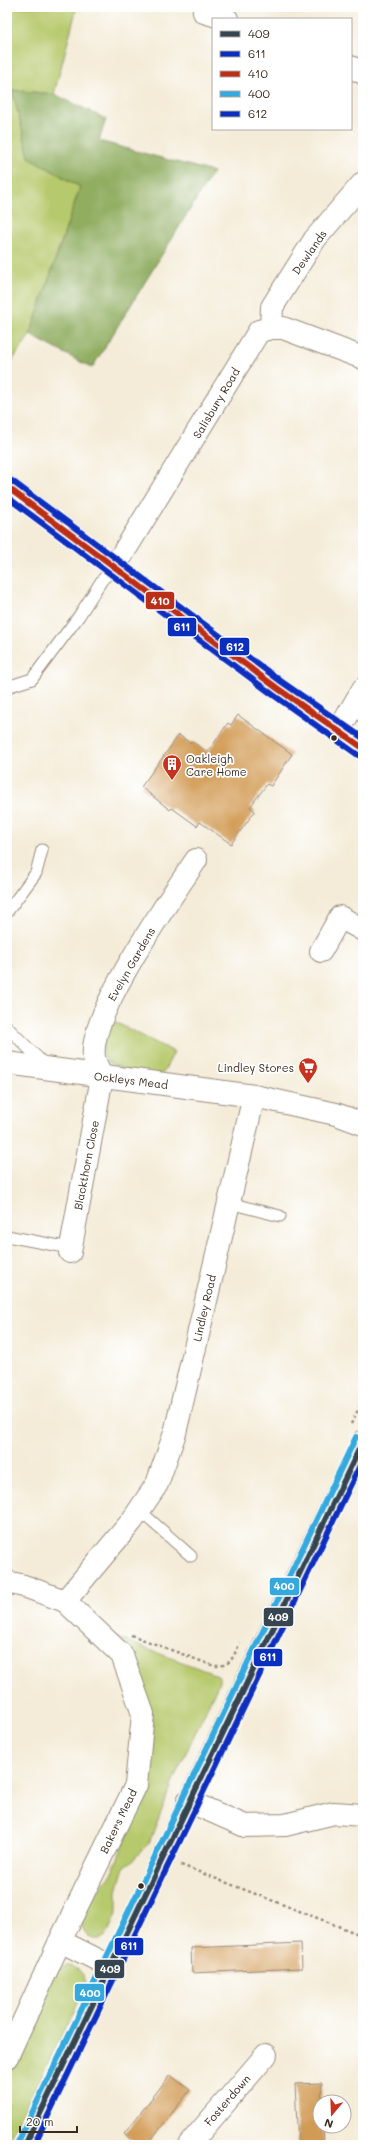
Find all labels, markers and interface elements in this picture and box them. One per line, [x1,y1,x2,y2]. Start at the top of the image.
legend [212,18,352,130]
text: 409 [248,25,270,41]
text: 611 [248,45,266,61]
text: 410 [248,65,268,81]
text: 400 [248,85,270,101]
text: 612 [248,105,267,121]
street label: Dewlands [288,227,330,277]
street label: Salisbury Road [189,365,243,441]
line badge: 410 [145,591,175,610]
text: 410 [151,593,169,608]
line badge: 611 [167,617,197,637]
text: 611 [174,619,190,634]
line badge: 612 [219,637,250,656]
text: 612 [226,639,244,654]
unlabelled marker [329,733,339,743]
place label: Oakleigh Care Home [186,751,247,779]
building icon: Oakleigh Care Home [161,753,183,781]
street label: Evelyn Gardens [104,924,158,1004]
supermarket icon: Lindley Stores [297,1056,319,1084]
place label: Lindley Stores [218,1060,294,1075]
street label: Ockleys Mead [93,1068,169,1092]
street label: Blackthorn Close [70,1119,102,1211]
street label: Lindley Road [189,1273,219,1343]
line badge: 400 [269,1577,300,1596]
text: 400 [273,1578,295,1593]
line badge: 409 [263,1607,294,1627]
text: 409 [268,1609,289,1624]
line badge: 611 [253,1648,283,1667]
text: 611 [260,1649,276,1664]
street label: Bakers Mead [96,1786,140,1856]
unlabelled marker [136,1881,146,1891]
line badge: 611 [114,1937,144,1956]
text: 611 [121,1938,137,1953]
line badge: 409 [94,1959,125,1979]
text: 409 [100,1961,121,1976]
line badge: 400 [74,1983,105,2002]
text: 400 [79,1985,101,2000]
street label: Fosterdown [201,2071,253,2129]
north arrow [312,2094,352,2134]
scale bar [20,2108,77,2134]
text: 20 m [26,2113,54,2129]
text: N [322,2115,335,2132]

